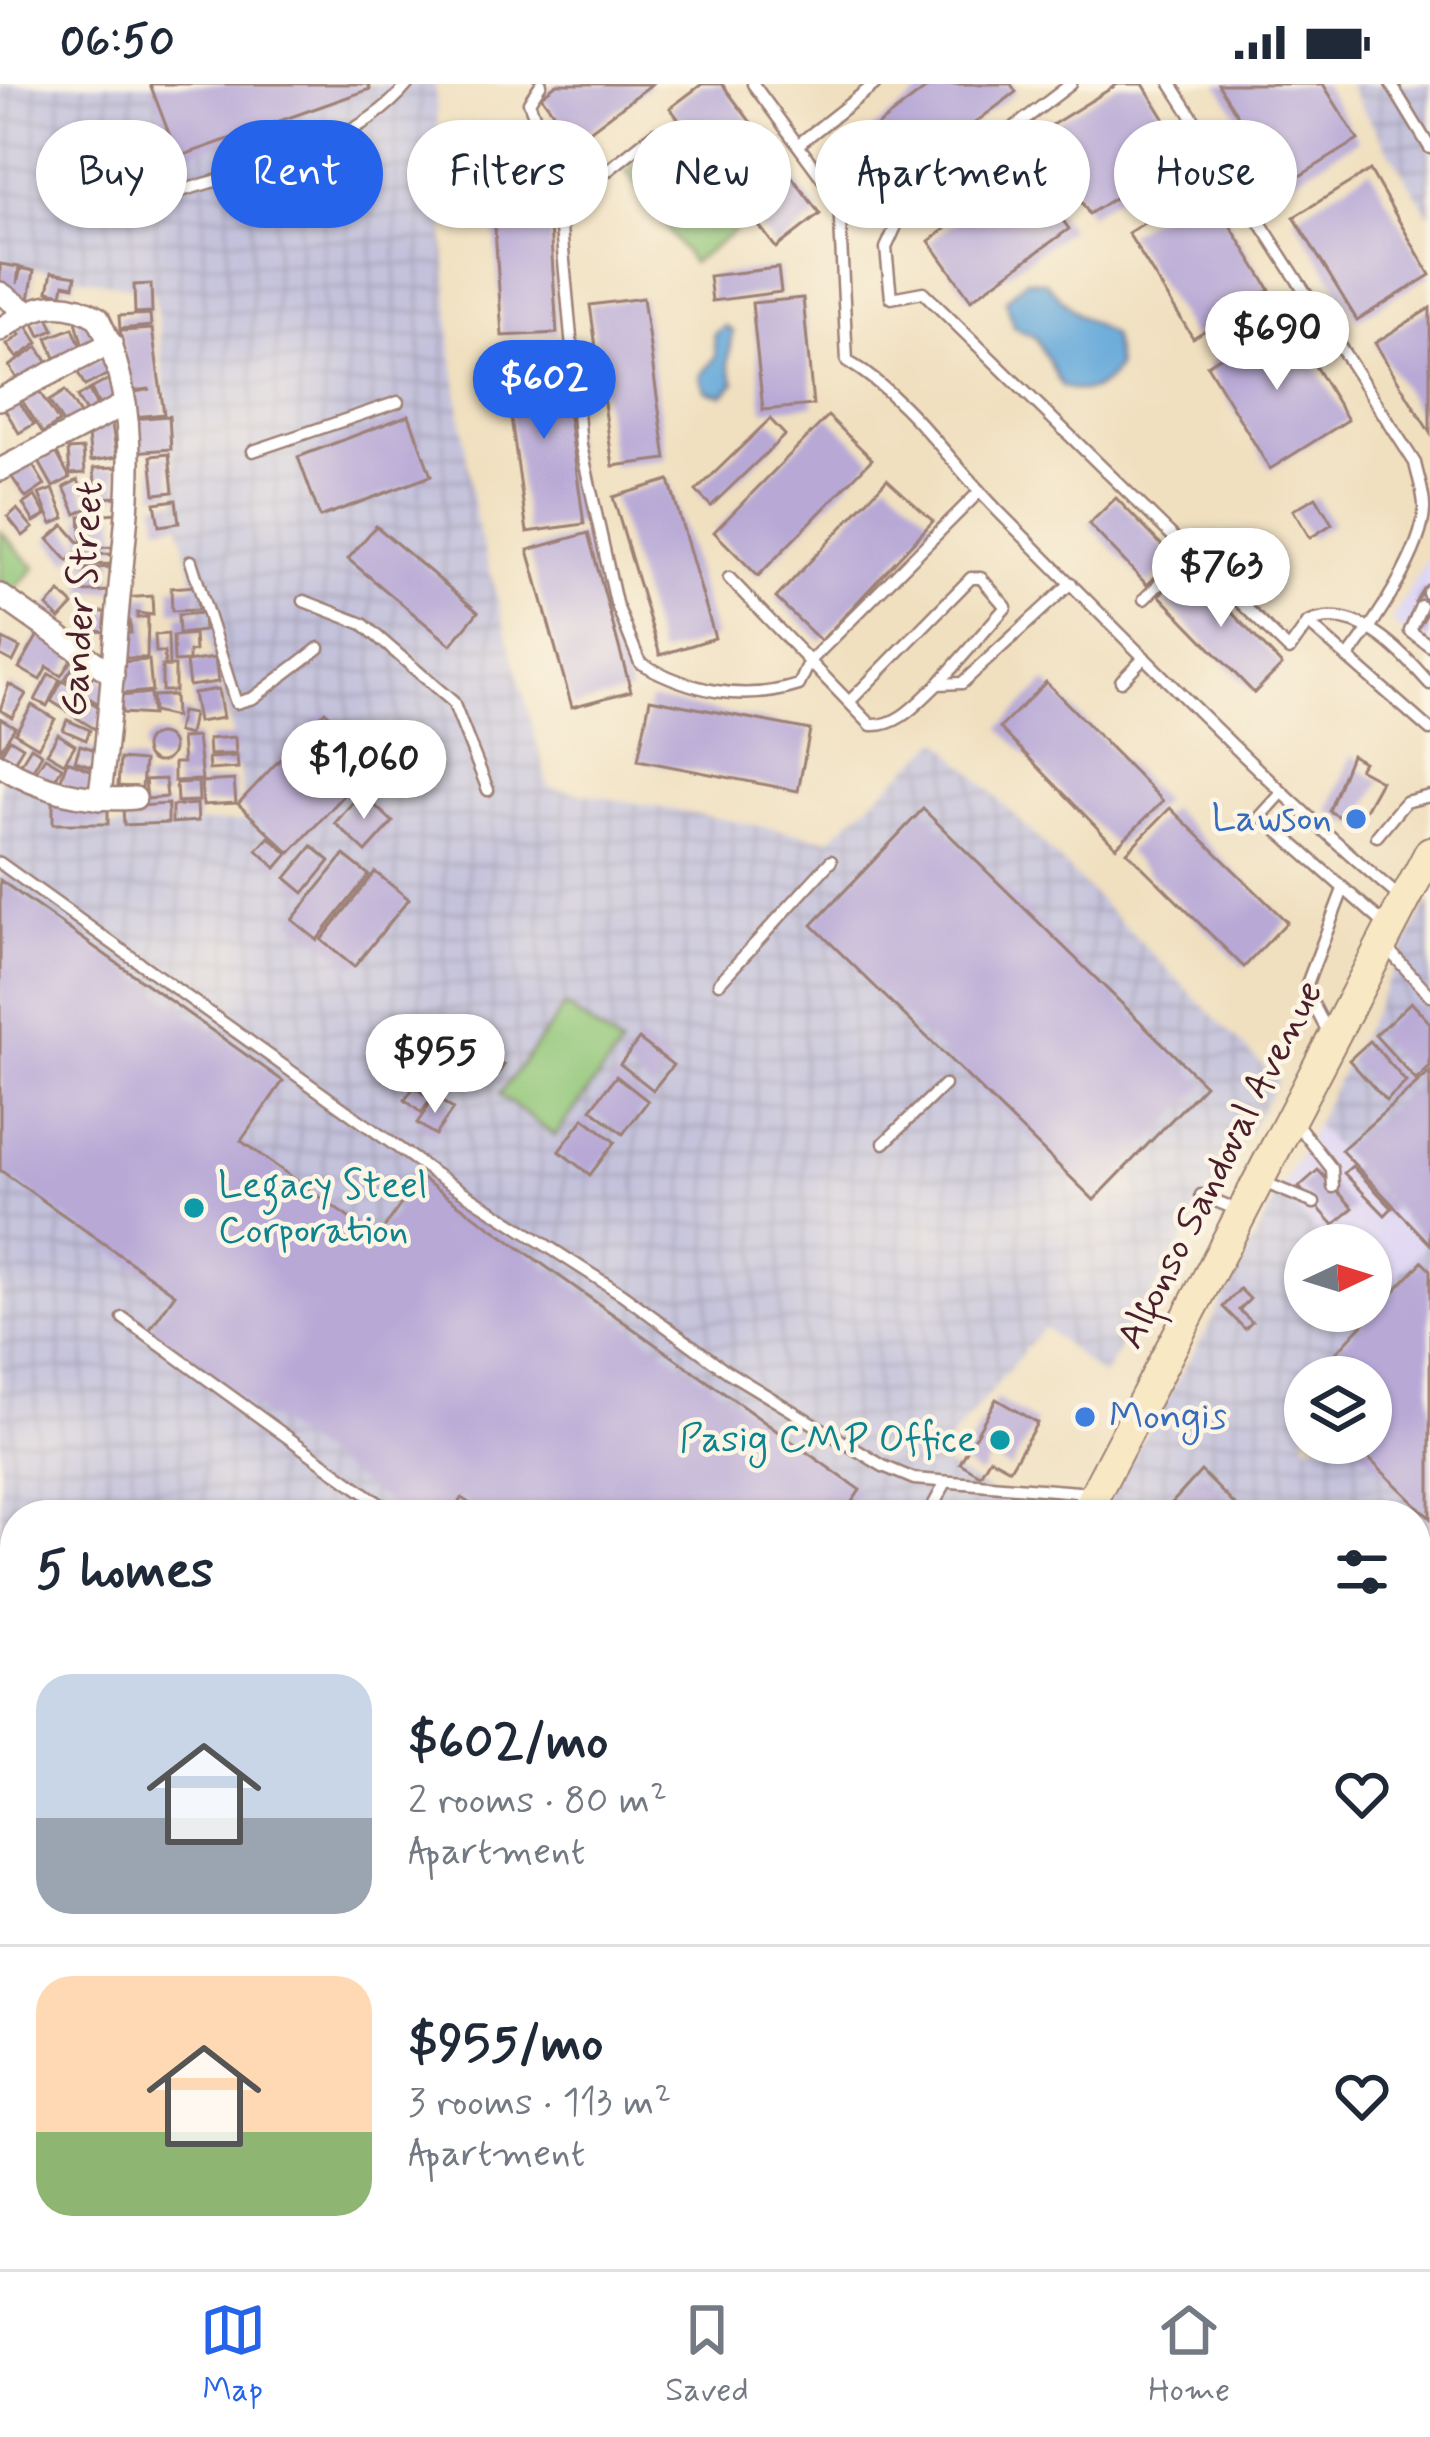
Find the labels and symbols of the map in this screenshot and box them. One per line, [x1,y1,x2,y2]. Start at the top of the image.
pin: $690 [1206,291,1348,393]
pin: $602 [473,340,615,442]
street label: Gander Street [49,479,117,719]
pin: $763 [1150,528,1292,630]
pin: $1,060 [266,720,462,822]
place label: Lawson [1212,794,1332,845]
marker: Lawson [1343,806,1369,832]
street label: Alfonso Sandoval Avenue [1106,972,1338,1359]
pin: $955 [364,1014,506,1116]
place label: Legacy Steel Corporation [218,1161,428,1257]
marker: Legacy Steel Corporation [181,1195,207,1221]
north arrow [1284,1224,1392,1332]
place label: Mongis [1109,1392,1227,1446]
marker: Mongis [1072,1404,1098,1430]
place label: Pasig CMP Office [679,1415,976,1469]
marker: Pasig CMP Office [987,1427,1013,1453]

